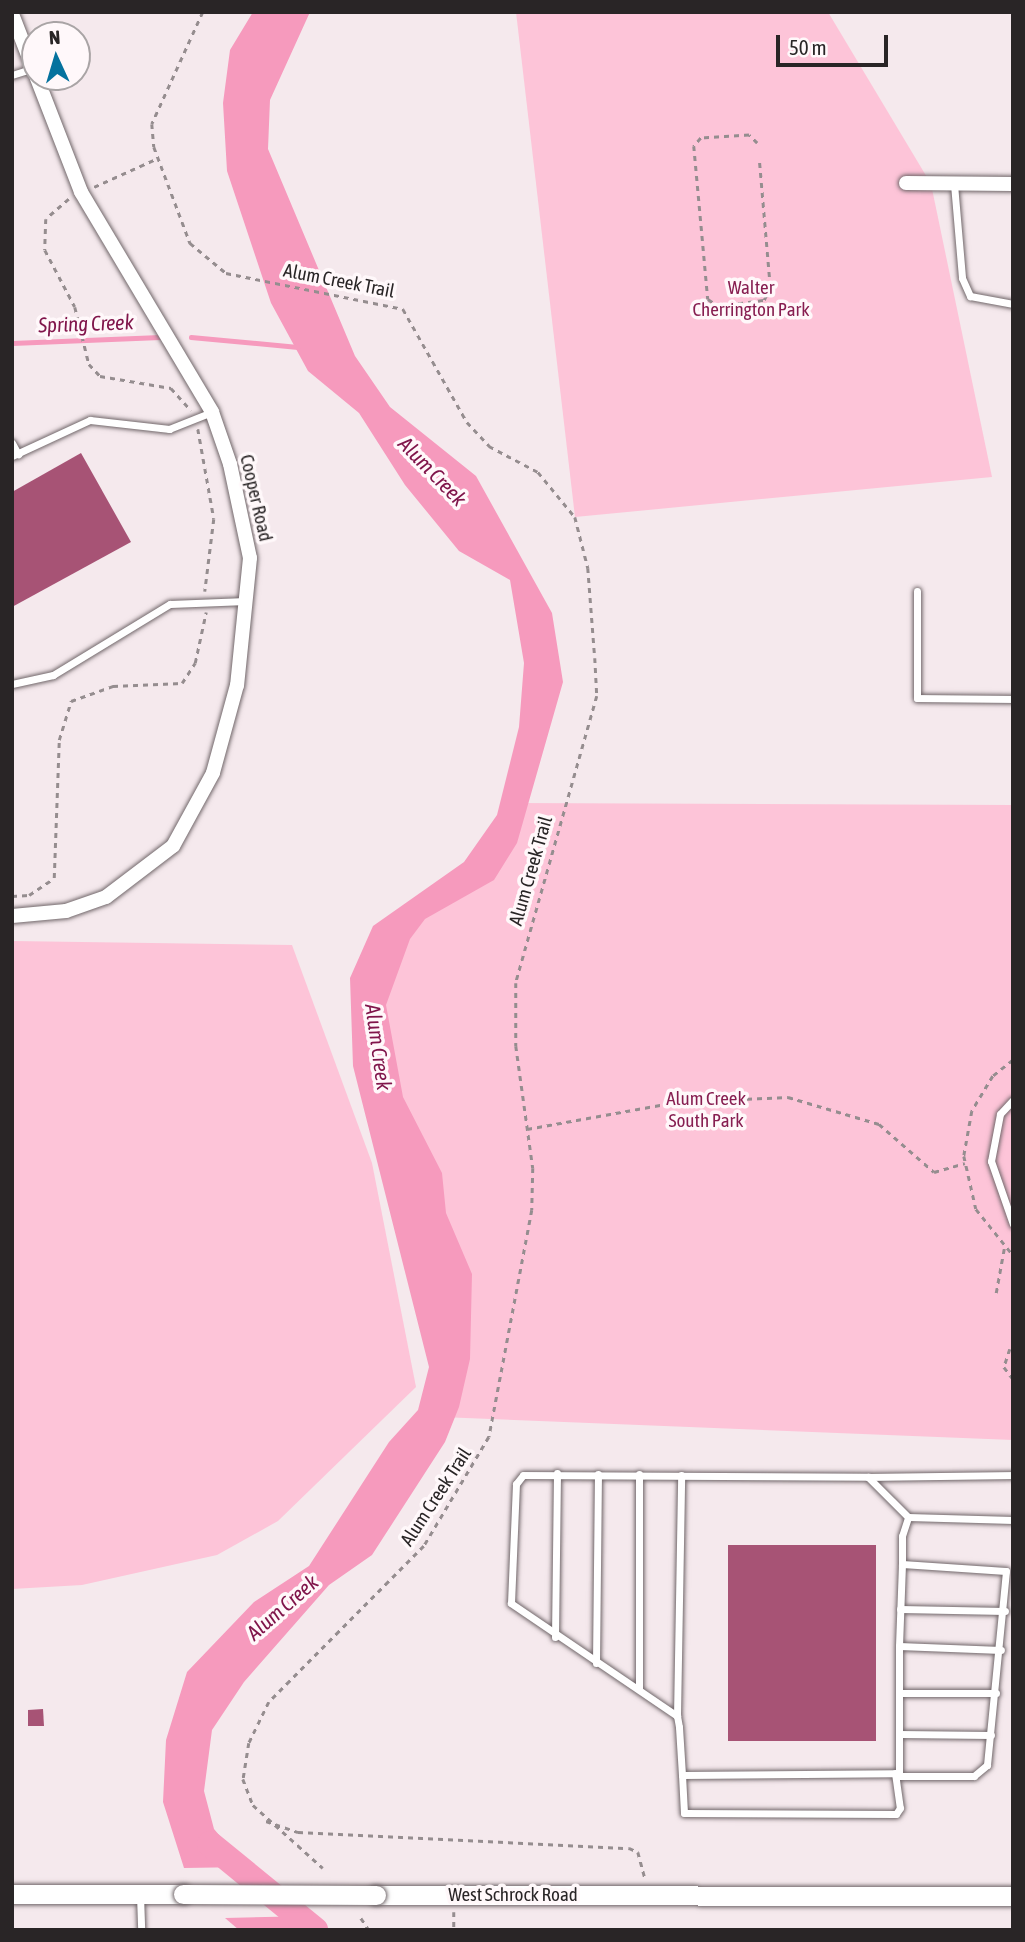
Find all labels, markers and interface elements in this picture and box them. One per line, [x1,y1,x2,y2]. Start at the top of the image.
north arrow [21,21,91,91]
scale bar [780,21,892,65]
text: N [48,26,61,48]
text: 50 m [789,35,827,59]
street label: Alum Creek Trail [281,259,397,303]
park label: Walter Cherrington Park [692,277,810,321]
water label: Spring Creek [38,309,134,337]
water label: Alum Creek [394,431,472,511]
street label: Cooper Road [235,452,277,544]
street label: Alum Creek Trail [505,814,557,928]
water label: Alum Creek [360,1002,398,1092]
park label: Alum Creek South Park [666,1088,746,1132]
street label: Alum Creek Trail [396,1444,476,1550]
water label: Alum Creek [241,1569,323,1645]
street label: West Schrock Road [448,1884,578,1906]

